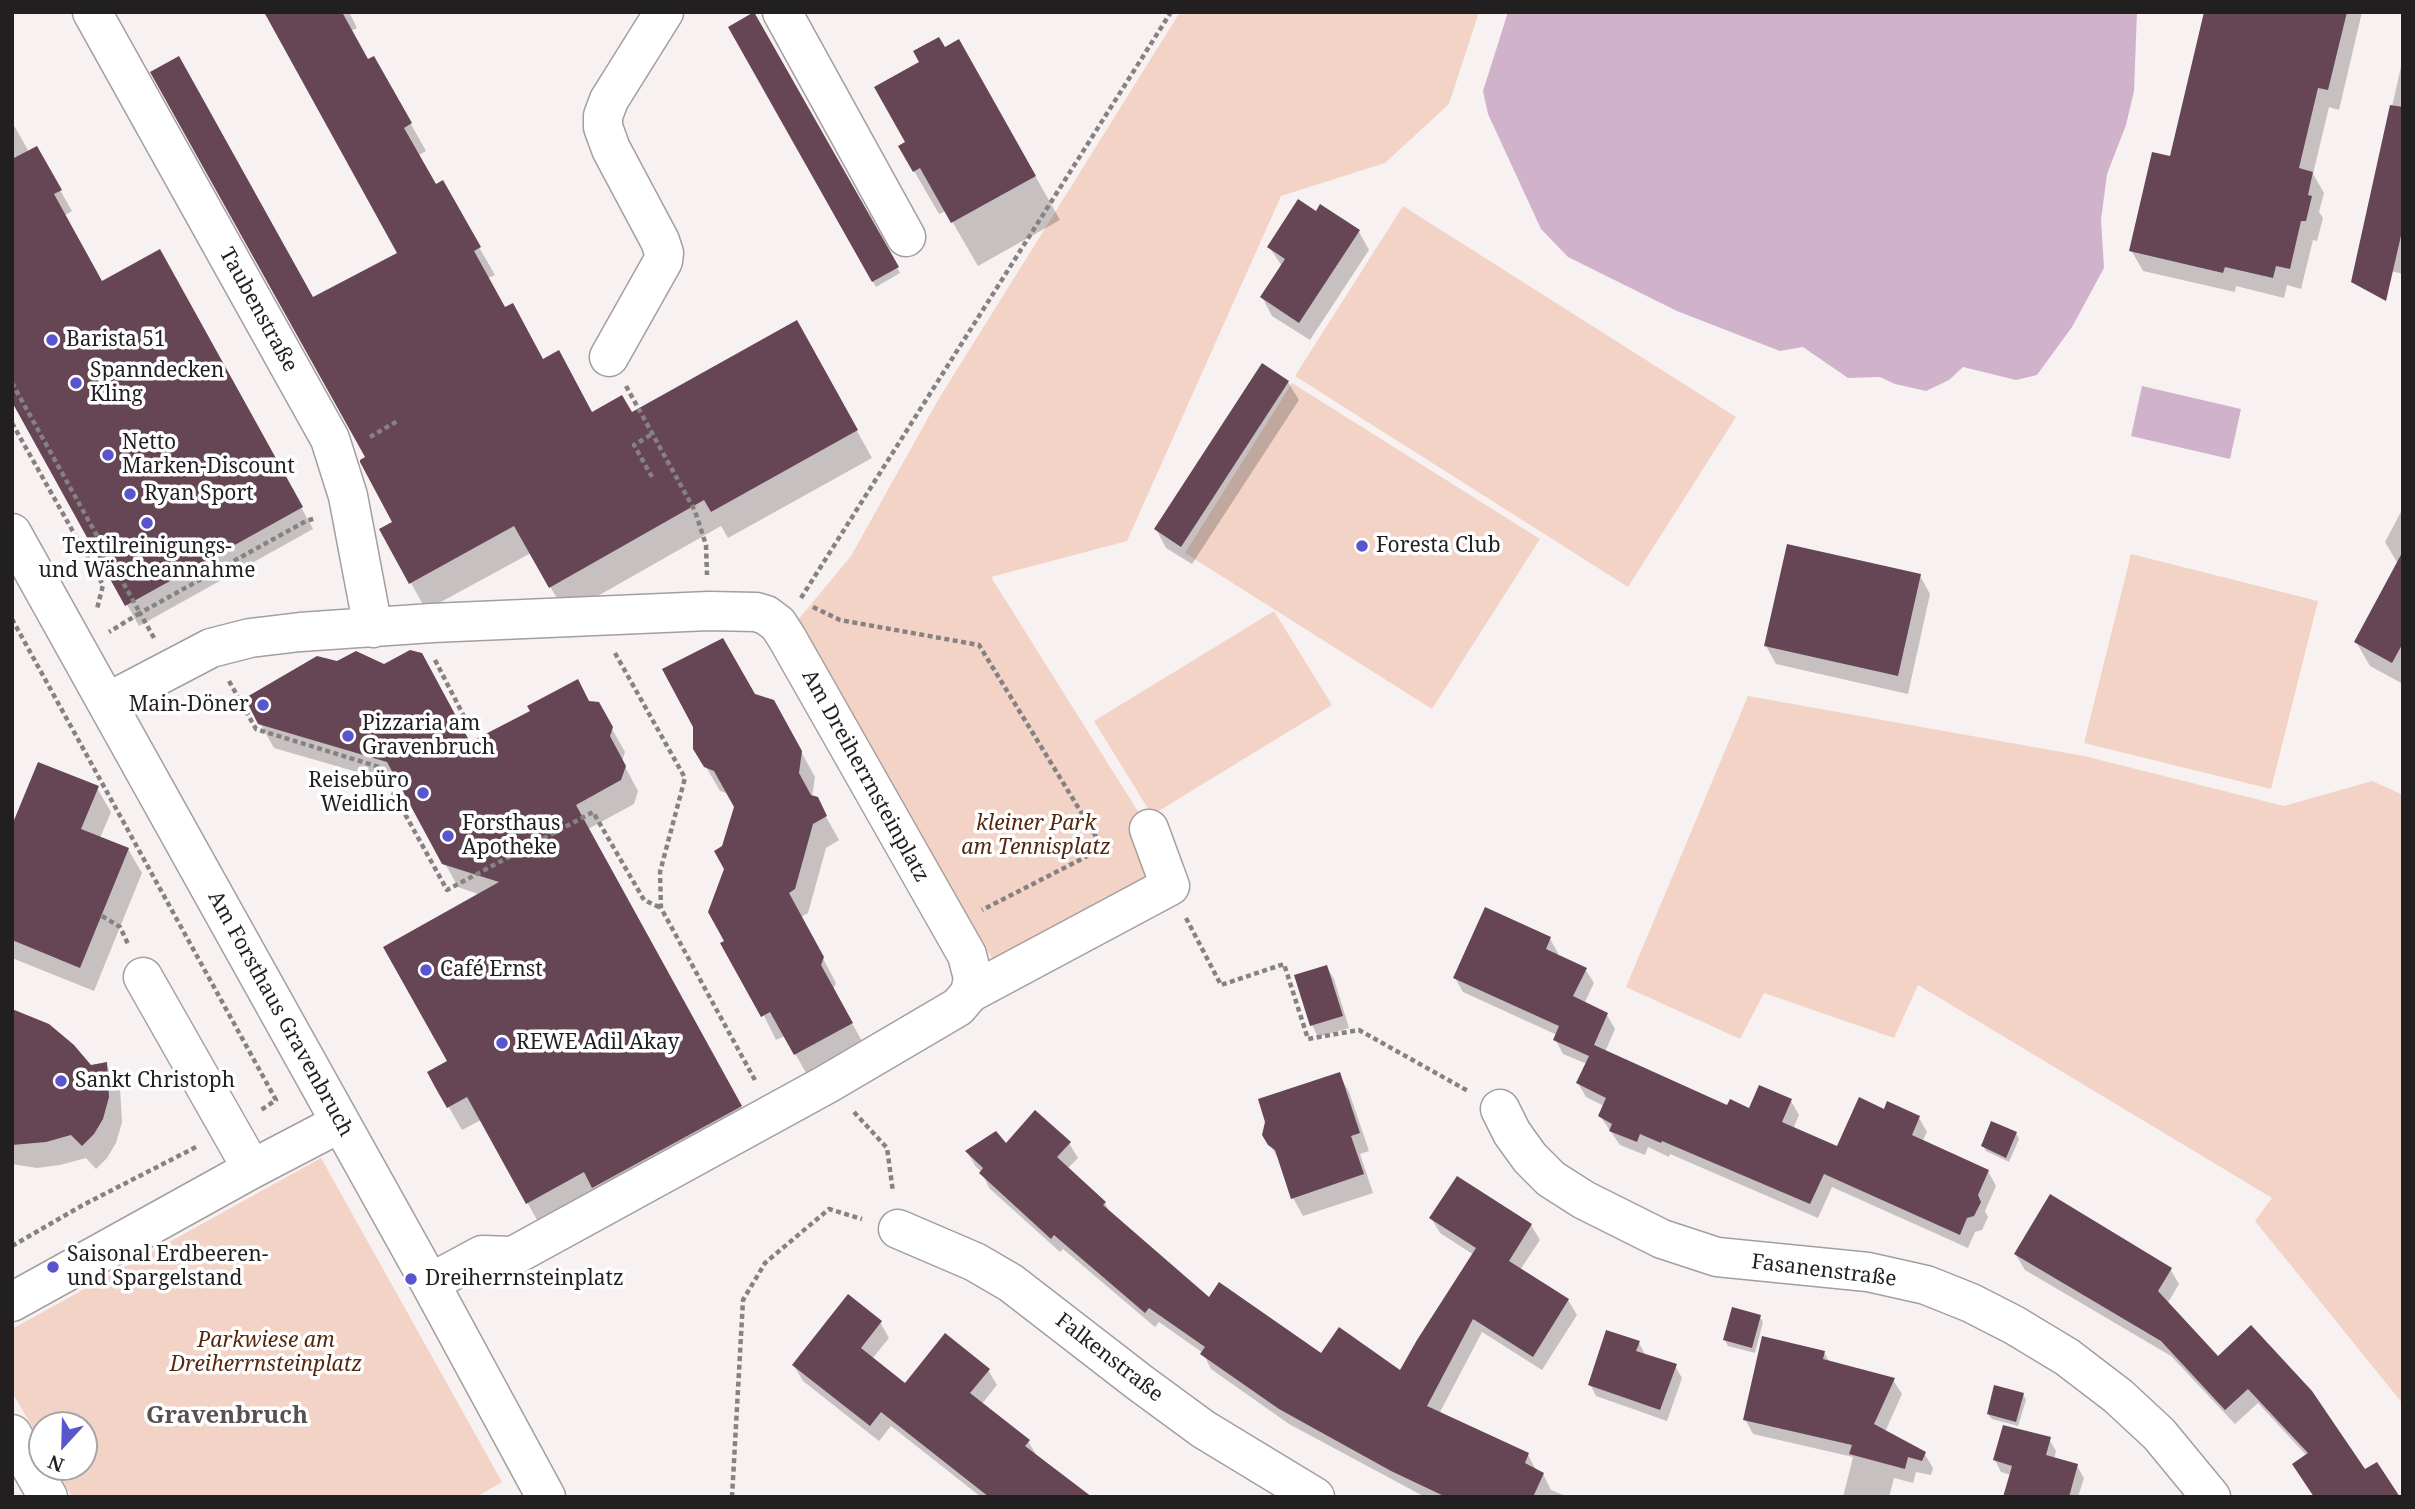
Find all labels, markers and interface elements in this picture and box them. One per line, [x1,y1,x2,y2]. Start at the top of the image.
street label: Taubenstraße [214,244,302,376]
place label: Barista 51 [66,327,166,353]
marker: Barista 51 [44,332,60,348]
place label: Spanndecken Kling [90,358,224,408]
marker: Spanndecken Kling [68,375,84,391]
place label: Netto Marken-Discount [122,430,295,480]
marker: Netto Marken-Discount [100,447,116,463]
place label: Ryan Sport [144,481,254,507]
marker: Ryan Sport [122,486,138,502]
marker: Textilreinigungs- und Wäscheannahme [139,515,155,531]
place label: Foresta Club [1376,533,1501,559]
place label: Textilreinigungs- und Wäscheannahme [38,534,256,584]
marker: Foresta Club [1354,538,1370,554]
street label: Am Dreiherrnsteinplatz [796,665,934,887]
place label: Main-Döner [129,692,249,718]
marker: Main-Döner [255,697,271,713]
place label: Pizzaria am Gravenbruch [362,711,495,761]
marker: Pizzaria am Gravenbruch [340,728,356,744]
place label: Reisebüro Weidlich [308,768,409,818]
marker: Reisebüro Weidlich [415,785,431,801]
place label: Forsthaus Apotheke [462,811,560,861]
park label: kleiner Park am Tennisplatz [961,811,1111,861]
marker: Forsthaus Apotheke [440,828,456,844]
street label: Am Forsthaus Gravenbruch [202,887,358,1141]
place label: Café Ernst [440,957,543,983]
marker: Café Ernst [418,962,434,978]
place label: REWE Adil Akay [516,1030,679,1056]
marker: REWE Adil Akay [494,1035,510,1051]
place label: Sankt Christoph [75,1068,235,1094]
marker: Sankt Christoph [53,1073,69,1089]
place label: Saisonal Erdbeeren- und Spargelstand [67,1242,268,1292]
street label: Fasanenstraße [1750,1250,1898,1292]
marker: Saisonal Erdbeeren- und Spargelstand [45,1259,61,1275]
place label: Dreiherrnsteinplatz [425,1266,624,1292]
marker: Dreiherrnsteinplatz [403,1271,419,1287]
street label: Falkenstraße [1050,1308,1168,1408]
park label: Parkwiese am Dreiherrnsteinplatz [170,1328,362,1378]
district label: Gravenbruch [146,1402,308,1430]
north arrow [28,1411,98,1481]
text: N [44,1449,68,1478]

